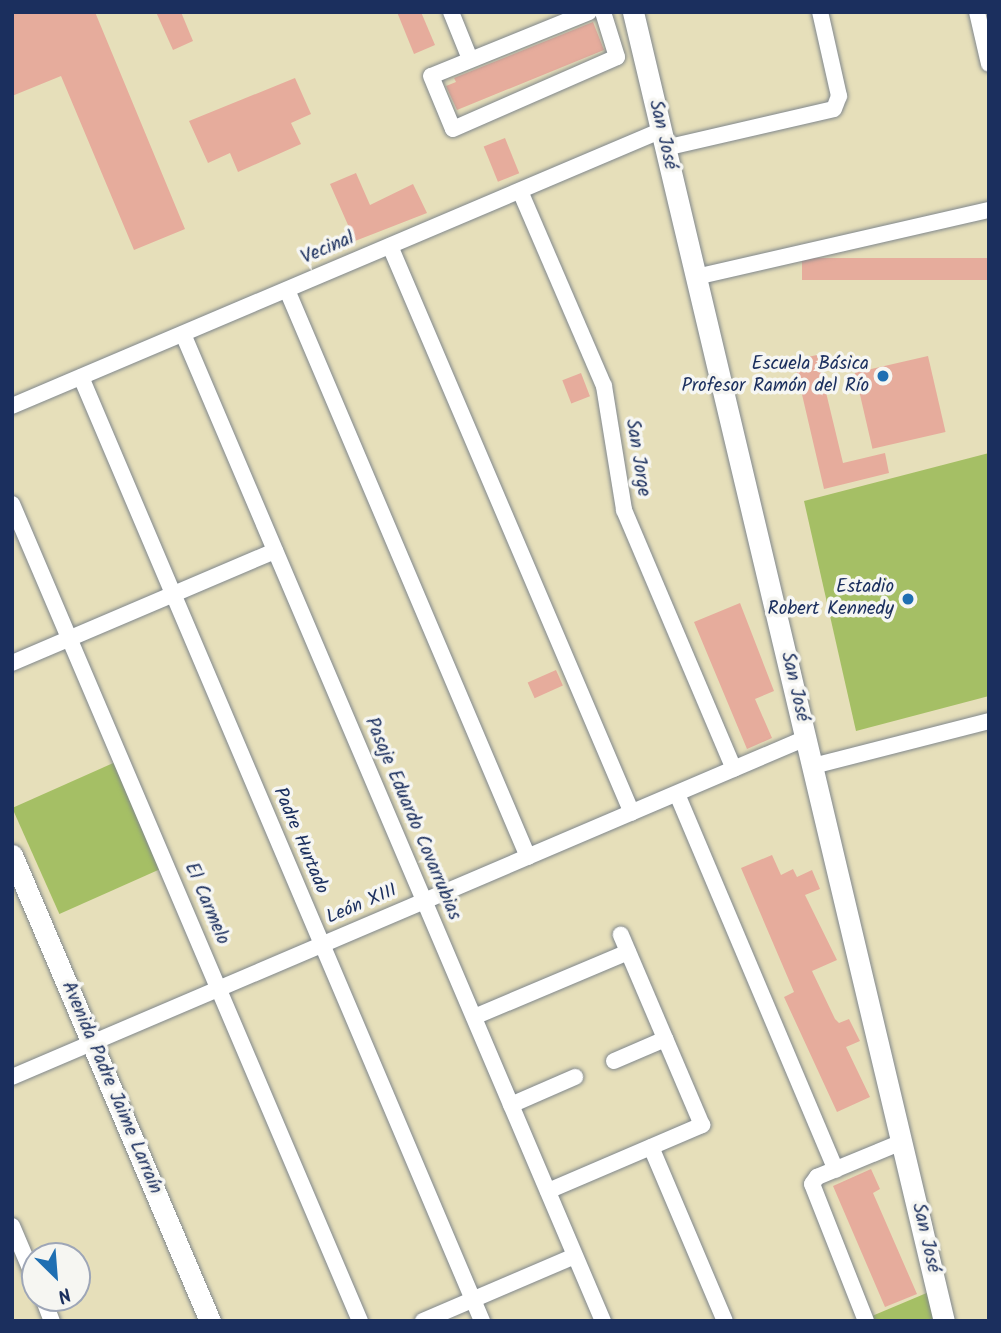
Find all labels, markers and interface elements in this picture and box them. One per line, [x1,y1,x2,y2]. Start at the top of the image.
street label: San José [643,98,681,172]
street label: Vecinal [298,228,358,270]
place label: Escuela Básica Profesor Ramón del Río [681,354,869,398]
marker: Escuela Básica Profesor Ramón del Río [875,368,891,384]
street label: San Jorge [620,418,654,498]
place label: Estadio Robert Kennedy [768,577,894,621]
marker: Estadio Robert Kennedy [900,591,916,607]
street label: San José [775,650,813,724]
street label: Pasaje Eduardo Covarrubias [359,714,465,924]
street label: Padre Hurtado [267,784,333,898]
street label: El Carmelo [179,860,233,948]
street label: León XIII [323,880,401,930]
street label: Avenida Padre Jaime Larraín [56,978,166,1198]
street label: San José [906,1201,944,1275]
north arrow [21,1242,91,1312]
text: N [52,1278,76,1310]

